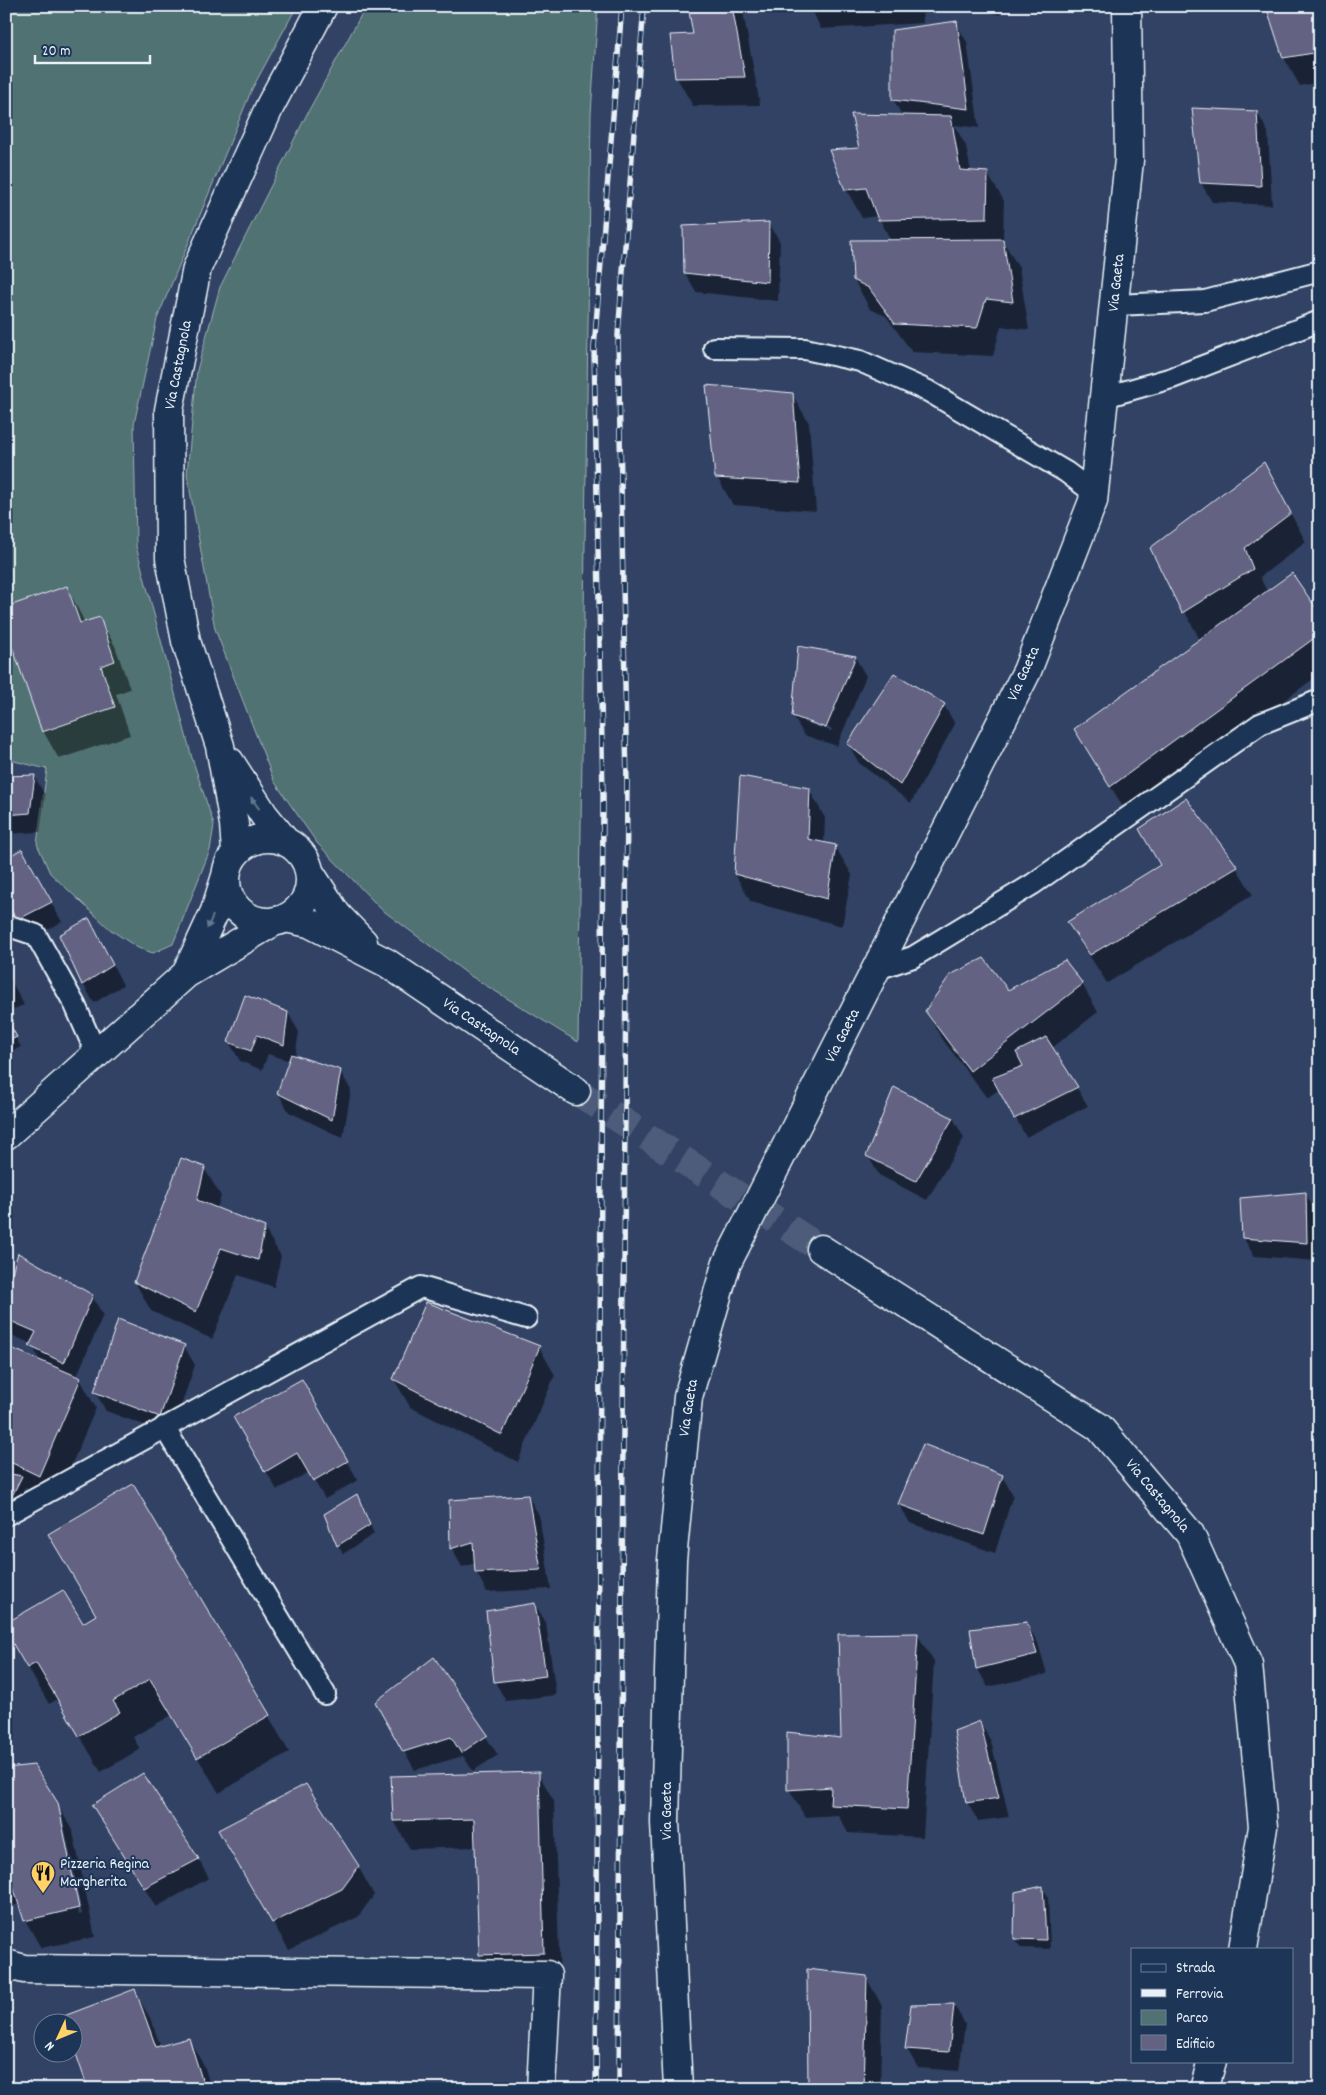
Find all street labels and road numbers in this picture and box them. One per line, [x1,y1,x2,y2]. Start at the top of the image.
street label: Via Gaeta [1103,253,1132,313]
street label: Via Castagnola [159,318,199,411]
street label: Via Gaeta [1002,642,1046,705]
street label: Via Castagnola [437,992,525,1062]
street label: Via Gaeta [820,1005,867,1067]
street label: Via Gaeta [673,1377,705,1438]
street label: Via Castagnola [1119,1454,1195,1538]
street label: Via Gaeta [656,1782,679,1840]

